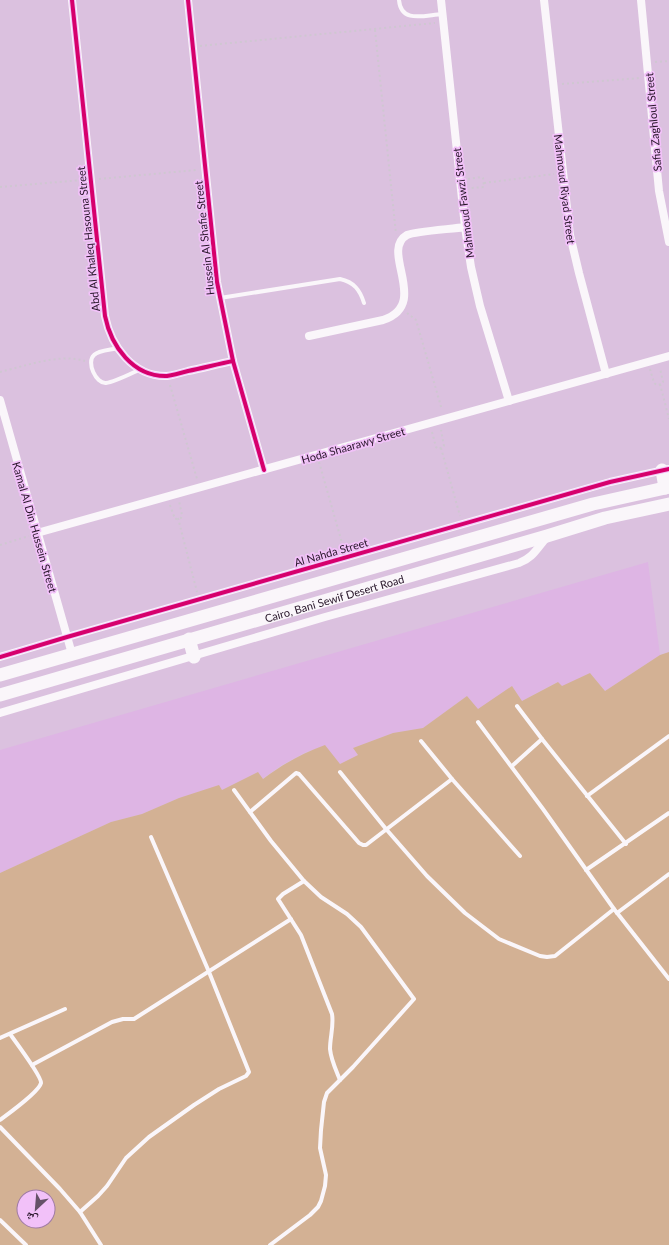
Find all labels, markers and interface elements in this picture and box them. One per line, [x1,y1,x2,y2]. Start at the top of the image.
street label: Safia Zaghloul Street [642,72,664,172]
street label: Mahmoud Riyad Street [552,133,578,245]
street label: Mahmoud Fawzi Street [450,147,476,259]
street label: Abd Al Khaleq Hasouna Street [74,166,102,312]
street label: Hussein Al Shafie Street [192,180,216,296]
street label: Hoda Shaarawy Street [300,424,406,466]
street label: Kamal Al Din Hussein Street [10,460,60,594]
street label: Al Nahda Street [293,535,369,569]
street label: Cairo, Bani Sewif Desert Road [263,571,405,624]
north arrow [16,1189,56,1229]
text: ش [23,1208,40,1227]

